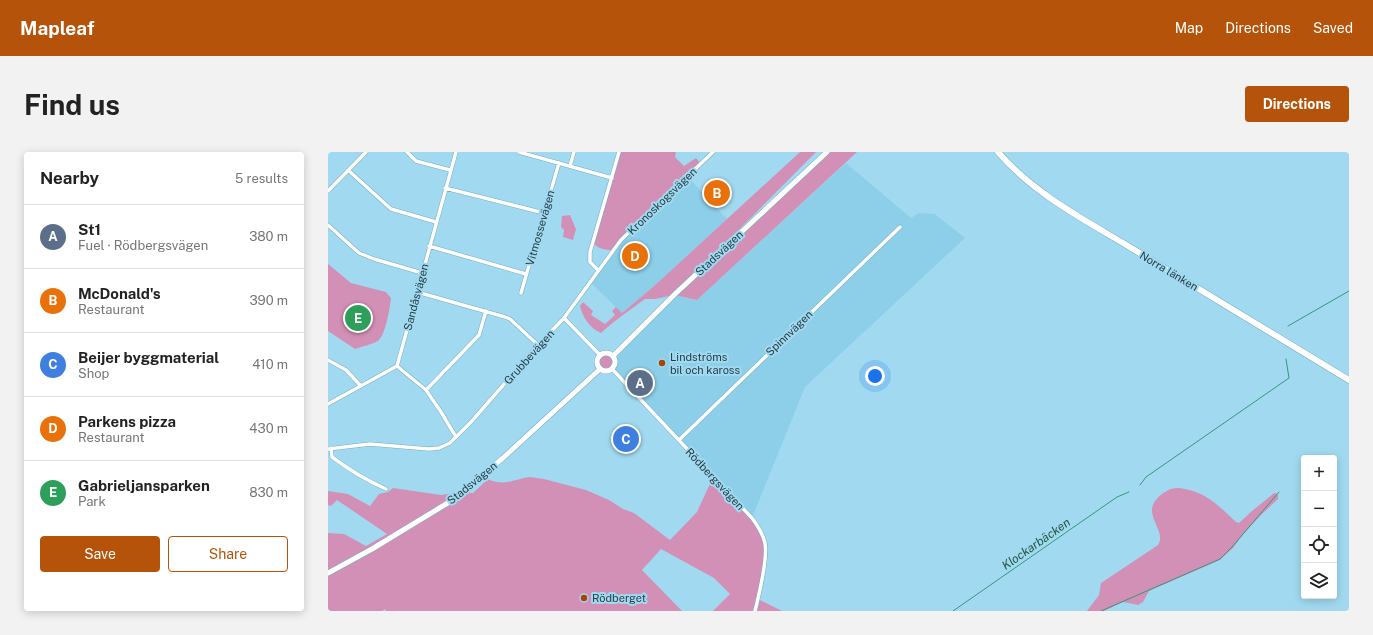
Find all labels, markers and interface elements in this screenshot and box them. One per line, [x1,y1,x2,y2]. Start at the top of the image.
text: Mapleaf [20,17,94,39]
text: Map [1175,20,1203,36]
text: Directions [1225,20,1291,36]
text: Saved [1313,20,1353,36]
button: Directions [1245,86,1349,122]
text: Find us [24,88,120,121]
street label: Kronoskogsvägen [625,165,699,237]
text: Nearby [40,168,99,188]
text: 5 results [235,171,288,186]
pin: B [704,178,730,208]
street label: Vitmossevägen [523,189,557,267]
text: St1 [78,221,101,238]
street label: Stadsvägen [693,228,745,278]
text: A [48,229,58,244]
text: 380 m [249,229,288,244]
text: Fuel · Rödbergsvägen [78,238,208,253]
pin: D [622,241,648,271]
street label: Norra länken [1138,249,1200,293]
street label: Sandåsvägen [401,262,431,332]
text: McDonald's [78,285,161,302]
text: B [49,293,57,308]
text: 390 m [250,293,288,308]
text: Restaurant [78,302,144,317]
pin: E [345,303,371,333]
street label: Spinnvägen [763,308,815,358]
street label: Grubbevägen [502,327,556,387]
text: Beijer byggmaterial [78,349,219,366]
place label: Lindströms bil och kaross [670,351,740,376]
text: C [48,357,58,372]
text: 410 m [252,357,288,372]
marker: Lindströms bil och kaross [657,358,667,368]
text: Shop [78,366,109,381]
your location [865,366,885,386]
pin: A [627,368,653,398]
text: Parkens pizza [78,413,176,430]
text: D [48,421,58,436]
text: 430 m [249,421,288,436]
pin: C [613,424,639,454]
text: Restaurant [78,430,144,445]
street label: Rödbergsvägen [683,446,747,512]
map controls [1301,455,1337,599]
button: + [1301,455,1337,491]
street label: Stadsvägen [445,459,499,507]
text: Gabrieljansparken [78,477,210,494]
text: E [49,485,57,500]
text: 830 m [249,485,288,500]
button: − [1301,491,1337,527]
text: Park [78,494,106,509]
water label: Klockarbäcken [999,515,1073,573]
button: locate [1301,527,1337,563]
button: Save [40,536,160,572]
button: Share [168,536,288,572]
button: layers [1301,563,1337,599]
place label: Rödberget [592,592,646,604]
marker: Rödberget [579,593,589,603]

